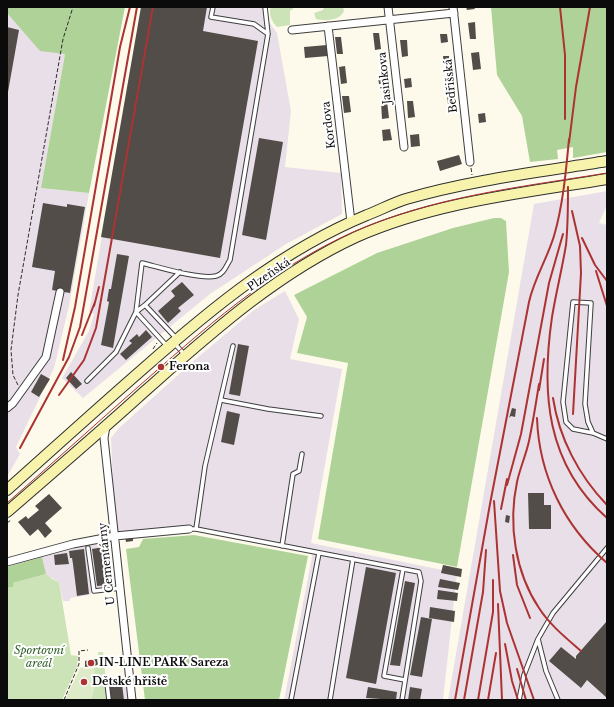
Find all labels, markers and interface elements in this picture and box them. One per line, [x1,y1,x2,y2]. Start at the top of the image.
street label: Jasinkova [376,51,394,105]
street label: Bedřišská [442,58,460,114]
street label: Kordova [320,101,338,149]
street label: Plzeňská [245,256,293,294]
place label: Ferona [169,360,210,374]
marker: Ferona [156,362,166,372]
street label: U Cementárny [96,522,118,606]
park label: Sportovní areál [14,644,64,670]
place label: IN-LINE PARK Sareza [99,656,229,670]
marker: IN-LINE PARK Sareza [86,658,96,668]
place label: Dětské hřiště [92,675,167,689]
marker: Dětské hřiště [79,677,89,687]

